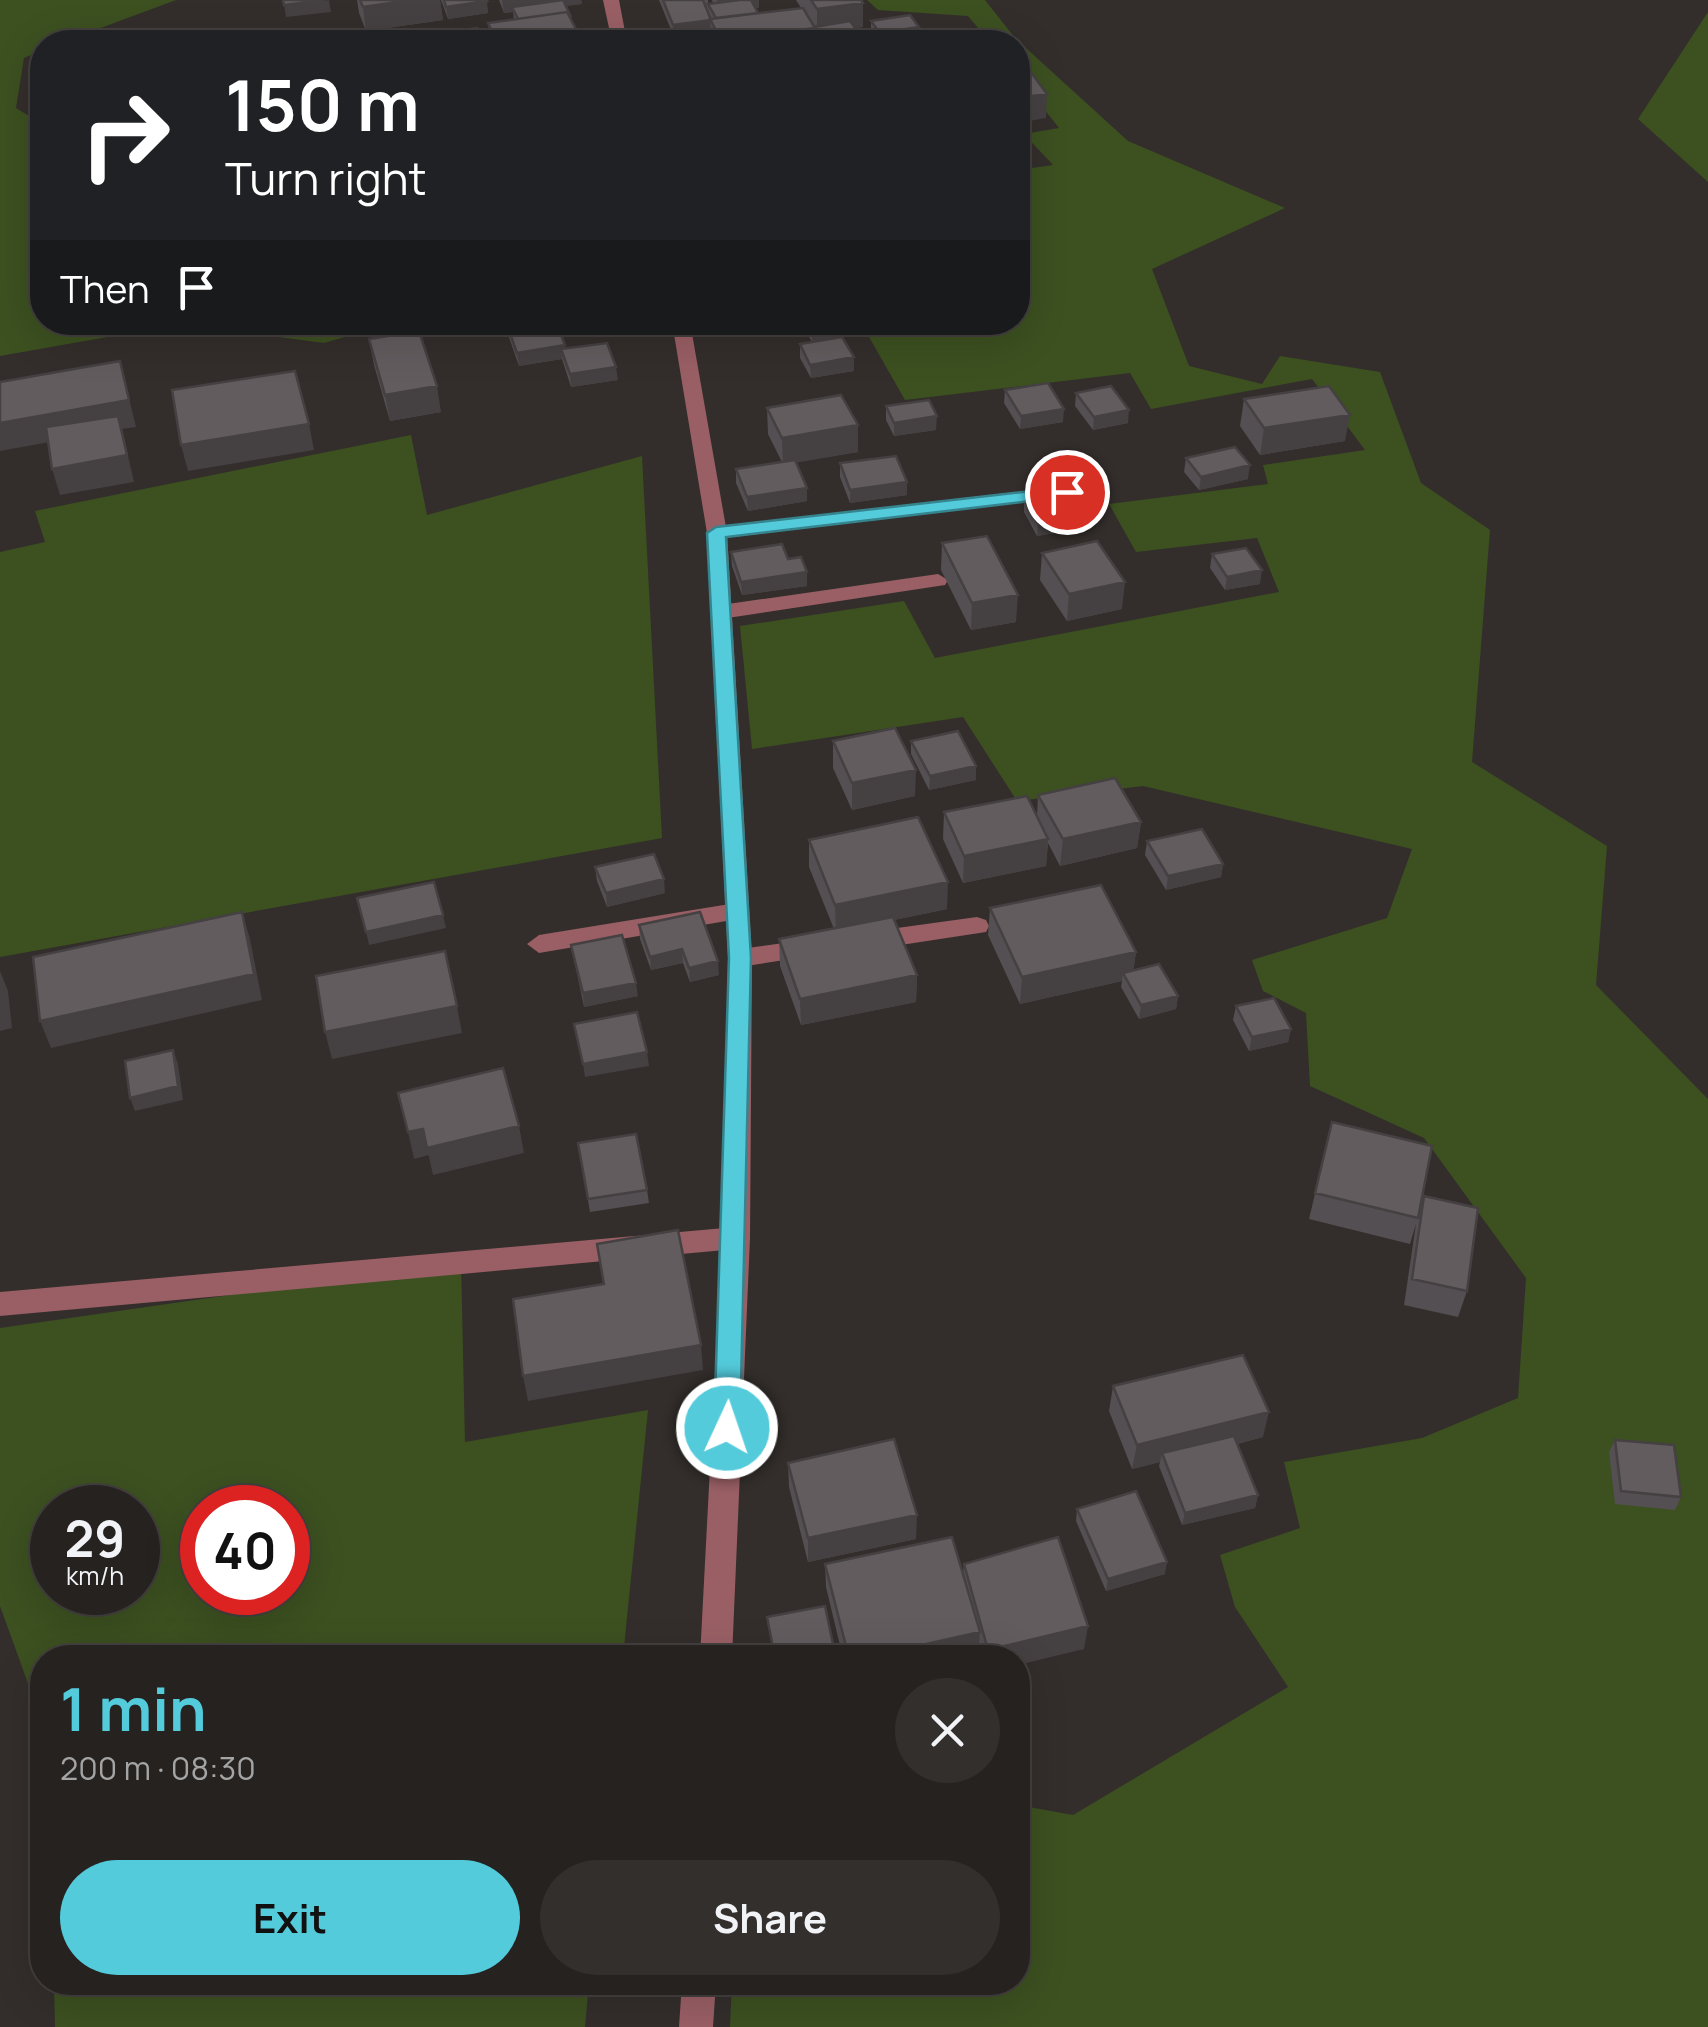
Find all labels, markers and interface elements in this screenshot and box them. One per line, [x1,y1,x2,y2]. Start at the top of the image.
text: 150 m [225,56,420,152]
icon: right [60,70,190,200]
text: Turn right [225,147,426,209]
icon: arrive [169,260,224,315]
text: Then [60,262,149,314]
pin [1025,450,1110,535]
icon: arrive [1040,465,1095,520]
position arrow [675,1376,779,1480]
speed limit sign: 40 [180,1485,310,1615]
text: 29 [65,1504,125,1572]
text: km/h [66,1558,124,1593]
text: 1 min [60,1667,207,1749]
button: close [895,1678,1000,1783]
text: 200 m · 08:30 [60,1746,256,1790]
button: Exit [60,1860,520,1975]
button: Share [540,1860,1000,1975]

